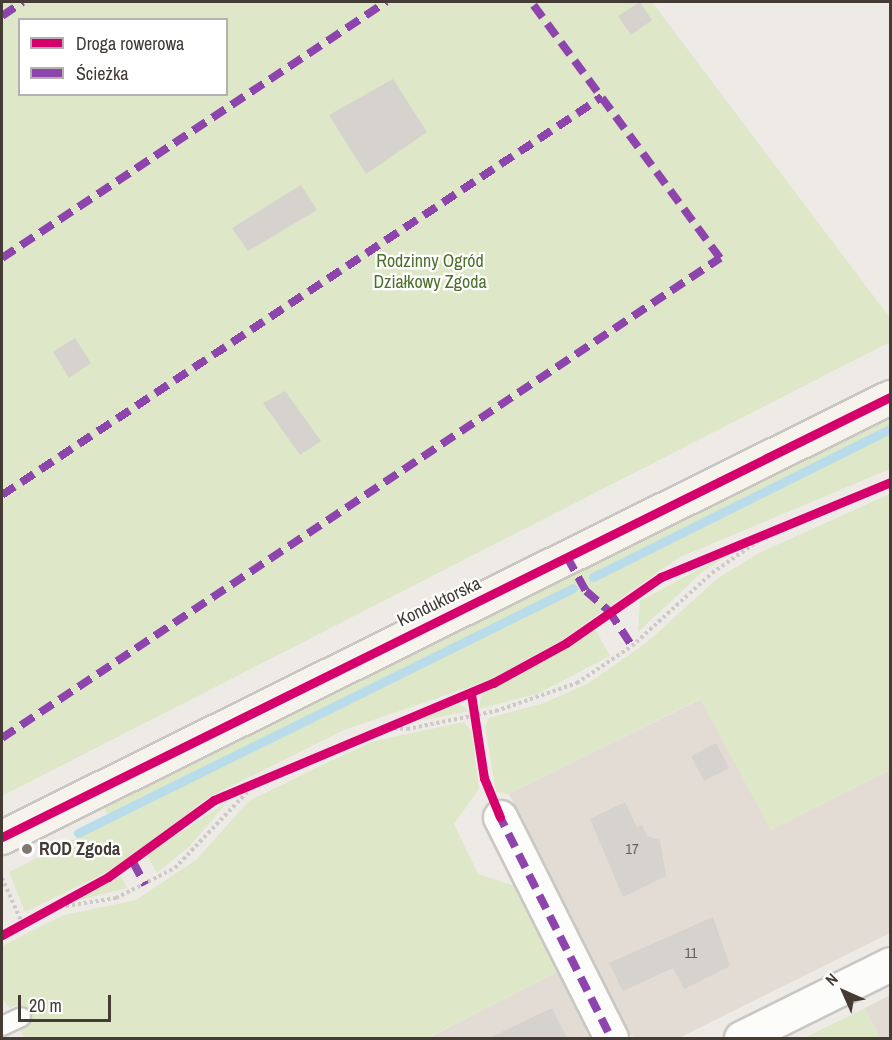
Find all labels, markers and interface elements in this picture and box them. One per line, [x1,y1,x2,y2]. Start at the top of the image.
legend [18,18,228,96]
text: Droga rowerowa [76,31,184,56]
text: Ścieżka [76,61,129,86]
park label: Rodzinny Ogród Działkowy Zgoda [373,251,487,294]
street label: Konduktorska [394,573,484,631]
place label: ROD Zgoda [39,838,120,860]
house number: 17 [625,840,639,858]
marker: ROD Zgoda [20,842,34,856]
house number: 11 [685,944,697,962]
north arrow [814,962,874,1022]
text: N [820,968,842,990]
scale bar [21,983,114,1021]
text: 20 m [29,993,62,1018]

